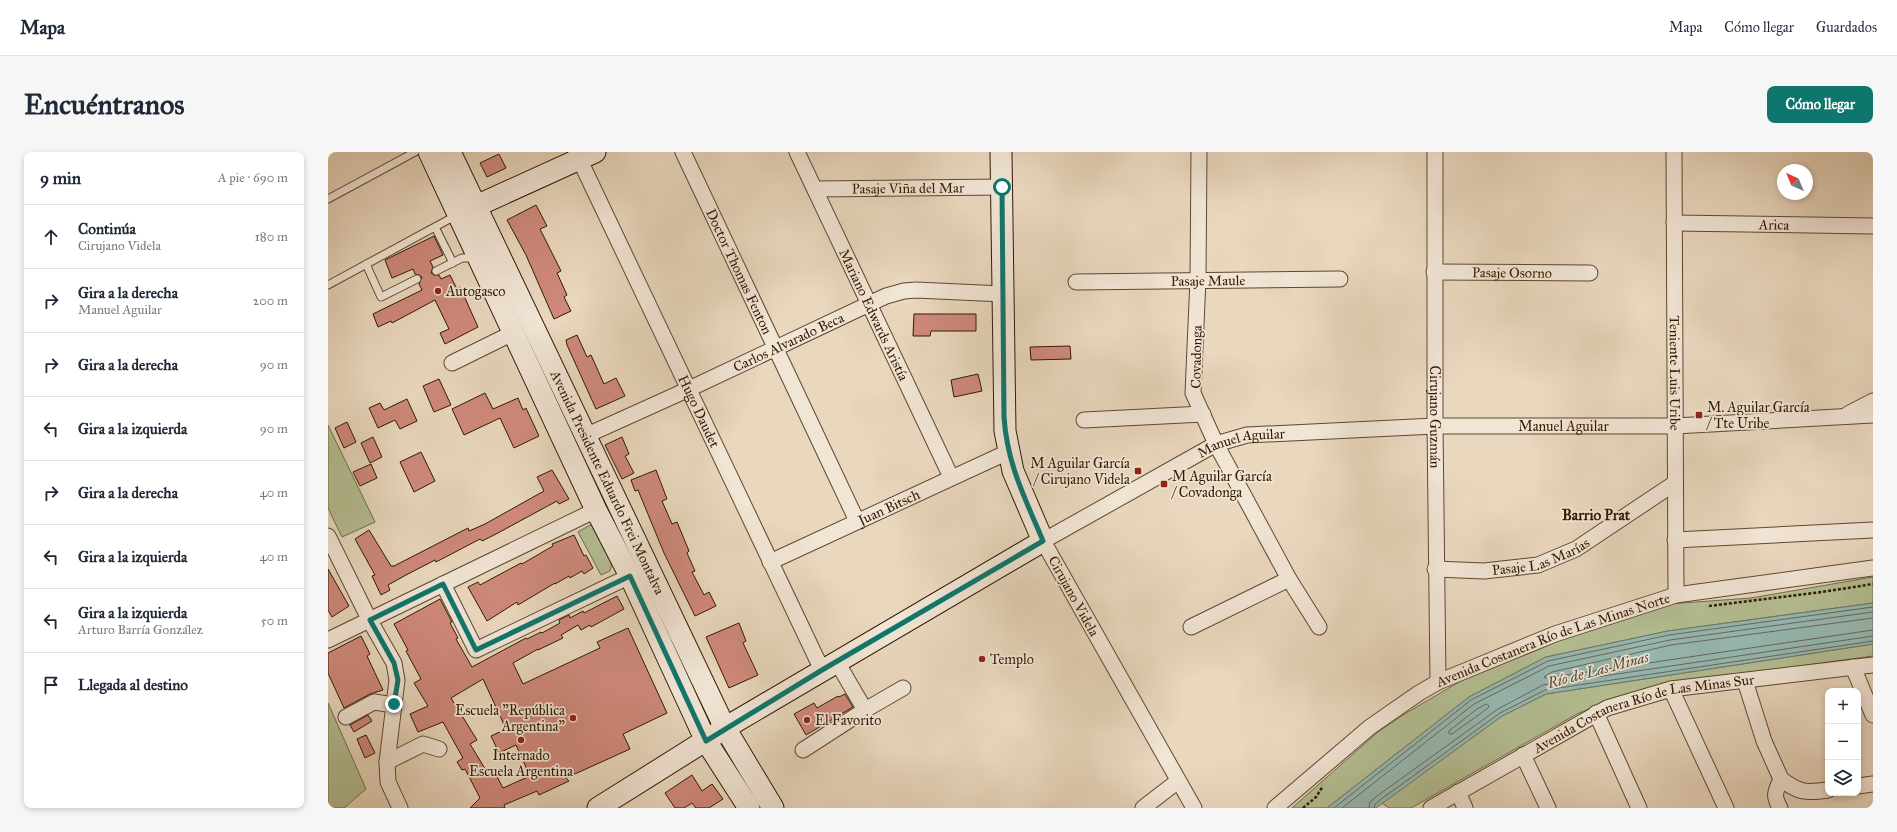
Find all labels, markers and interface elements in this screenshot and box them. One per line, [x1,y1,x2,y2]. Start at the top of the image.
text: Mapa [20,16,65,39]
text: Mapa [1669,19,1702,36]
text: Cómo llegar [1724,19,1794,36]
text: Guardados [1816,19,1877,36]
button: Cómo llegar [1767,86,1873,123]
text: Encuéntranos [24,87,185,122]
north arrow [1777,164,1813,200]
text: 9 min [40,168,81,189]
text: A pie · 690 m [218,170,288,186]
route start [993,178,1011,196]
street label: Pasaje Viña del Mar [852,179,965,198]
street label: Doctor Thomas Fenton [702,206,776,337]
street label: Arica [1758,216,1789,234]
text: Continúa [78,220,136,238]
icon: ahead [40,226,62,248]
text: 180 m [255,229,288,245]
text: Cirujano Videla [78,238,161,254]
street label: Mariano Edwards Aristía [835,246,912,384]
street label: Pasaje Osorno [1472,264,1552,282]
street label: Pasaje Maule [1171,272,1245,290]
place label: Autogasco [445,283,505,300]
text: Gira a la derecha [78,284,178,302]
marker: Autogasco [433,286,443,296]
icon: right [40,290,62,312]
text: 200 m [253,293,288,309]
text: Manuel Aguilar [78,302,162,318]
street label: Carlos Alvarado Beca [730,309,847,376]
street label: Teniente Luis Uribe [1666,315,1683,431]
street label: Covadonga [1187,325,1206,389]
icon: right [40,354,62,376]
text: Gira a la derecha [78,356,178,374]
text: 90 m [260,357,288,373]
street label: Cirujano Guzmán [1426,366,1444,469]
street label: Avenida Presidente Eduardo Frei Montalva [546,367,668,597]
street label: Hugo Daudet [674,372,723,451]
place label: M. Aguilar García / Tte Uribe [1706,399,1810,432]
marker: M. Aguilar García / Tte Uribe [1694,410,1704,420]
icon: left [40,418,62,440]
street label: Manuel Aguilar [1518,418,1609,435]
text: Gira a la izquierda [78,420,187,438]
text: 90 m [260,421,288,437]
street label: Manuel Aguilar [1194,425,1286,462]
place label: M Aguilar García / Cirujano Videla [1030,455,1130,488]
marker: M Aguilar García / Cirujano Videla [1133,466,1143,476]
place label: M Aguilar García / Covadonga [1171,468,1272,501]
marker: M Aguilar García / Covadonga [1159,479,1169,489]
icon: right [40,482,62,504]
text: Gira a la derecha [78,484,178,502]
text: 40 m [259,485,288,501]
street label: Juan Bitsch [854,486,923,531]
district label: Barrio Prat [1562,506,1631,524]
street label: Pasaje Las Marías [1491,534,1593,579]
icon: left [40,546,62,568]
text: Gira a la izquierda [78,548,187,566]
text: 40 m [259,549,288,565]
street label: Cirujano Videla [1044,553,1103,639]
street label: Avenida Costanera Río de Las Minas Norte [1435,590,1673,690]
text: Gira a la izquierda [78,604,187,622]
icon: left [40,610,62,632]
text: 50 m [261,613,288,629]
text: Arturo Barría González [78,622,203,638]
water label: Río de Las Minas [1545,648,1651,692]
place label: Templo [990,651,1034,668]
marker: Templo [977,654,987,664]
street label: Avenida Costanera Río de Las Minas Sur [1530,671,1756,757]
icon: arrive [40,674,62,696]
text: Llegada al destino [78,676,188,694]
map controls [1825,688,1861,796]
button: + [1825,688,1861,724]
route end [385,695,403,713]
place label: Escuela "República Argentina" [455,702,565,735]
place label: El Favorito [815,712,881,729]
marker: Escuela "República Argentina" [568,713,578,723]
marker: El Favorito [802,715,812,725]
button: − [1825,724,1861,760]
marker: Internado Escuela Argentina [516,735,526,745]
place label: Internado Escuela Argentina [469,747,573,780]
button: layers [1825,760,1861,796]

